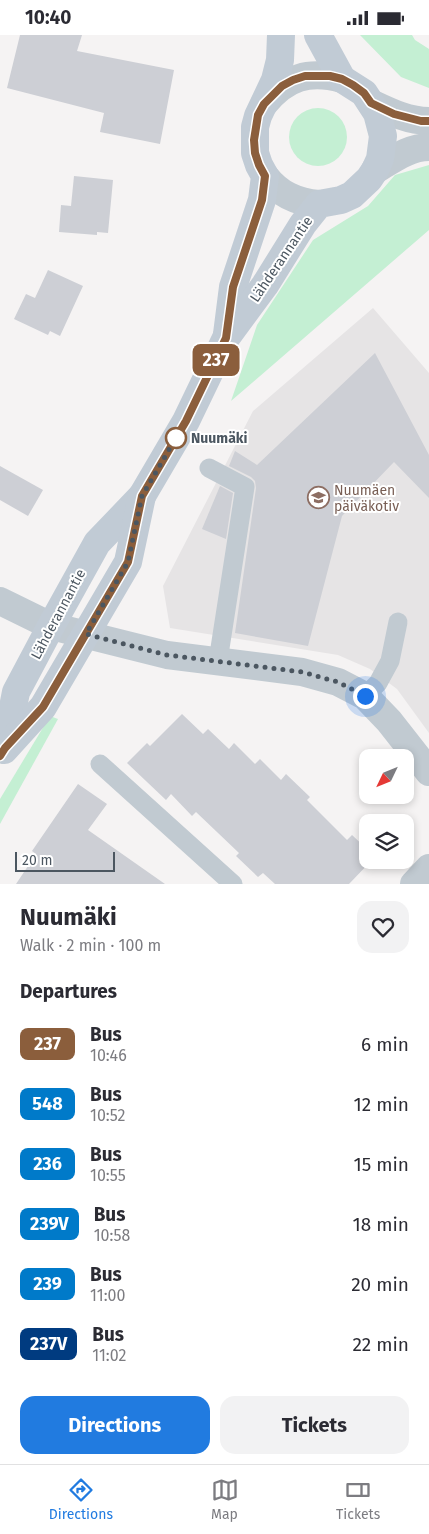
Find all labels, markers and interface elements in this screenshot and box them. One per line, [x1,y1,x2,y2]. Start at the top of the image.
text: 10:40 [25,6,71,29]
street label: Lähderannantie [246,213,316,306]
line badge: 237 [187,344,245,376]
text: 237 [203,349,229,371]
marker: Nuumäki [165,427,187,449]
place label: Nuumäki [191,430,248,447]
place label: Nuumäen päiväkotiv [334,482,399,515]
school or university icon: Nuumäen päiväkotiv [306,486,330,510]
street label: Lähderannantie [27,566,89,662]
your location [353,684,378,709]
north arrow [359,749,414,804]
map controls [359,749,414,869]
button: layers [359,814,414,869]
scale bar [15,849,115,872]
text: 20 m [22,852,52,869]
button: heart [357,901,409,953]
text: Nuumäki [20,903,117,931]
text: Walk · 2 min · 100 m [20,936,161,955]
text: Departures [20,980,117,1003]
text: Bus [90,1023,122,1046]
text: 237 [34,1033,61,1055]
text: 6 min [361,1033,409,1056]
text: 10:46 [90,1046,127,1065]
text: Bus [90,1083,122,1106]
text: 548 [32,1093,63,1115]
text: 12 min [354,1093,409,1116]
text: 10:52 [90,1106,126,1125]
text: Bus [90,1143,122,1166]
text: 236 [33,1153,62,1175]
text: 15 min [353,1153,409,1176]
text: 10:55 [90,1166,126,1185]
text: Bus [94,1203,125,1226]
text: 239V [30,1213,69,1235]
text: 18 min [352,1213,409,1236]
text: 10:58 [94,1226,130,1245]
text: Bus [90,1263,122,1286]
text: 239 [33,1273,62,1295]
text: 20 min [351,1273,409,1296]
text: 11:00 [90,1286,125,1305]
text: Bus [92,1323,124,1346]
text: 237V [30,1333,67,1355]
text: 22 min [352,1333,409,1356]
text: 11:02 [92,1346,126,1365]
button: Directions [20,1396,210,1454]
button: Tickets [220,1396,409,1454]
tab: Directions [49,1476,113,1523]
tab: Map [211,1476,239,1523]
tab: Tickets [336,1476,380,1523]

